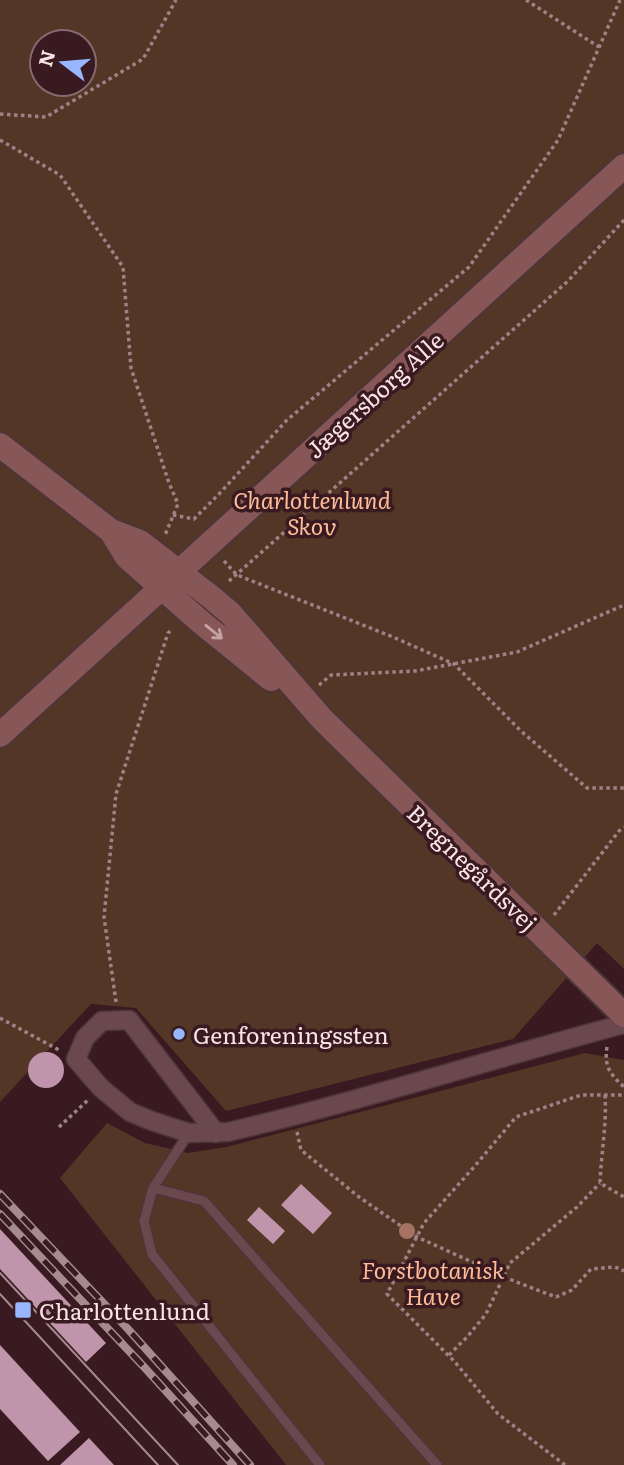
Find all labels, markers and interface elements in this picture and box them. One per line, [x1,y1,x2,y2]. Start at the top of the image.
north arrow [28,28,98,98]
text: N [30,46,61,70]
street label: Jægersborg Alle [298,323,450,465]
park label: Charlottenlund Skov [233,482,392,542]
one-way arrow [204,624,222,640]
street label: Bregnegårdsvej [400,796,546,938]
place label: Genforeningssten [193,1017,389,1051]
marker: Genforeningssten [171,1026,187,1042]
park label: Forstbotanisk Have [361,1252,505,1312]
place label: Charlottenlund [39,1293,210,1327]
marker: Charlottenlund [13,1300,33,1320]

